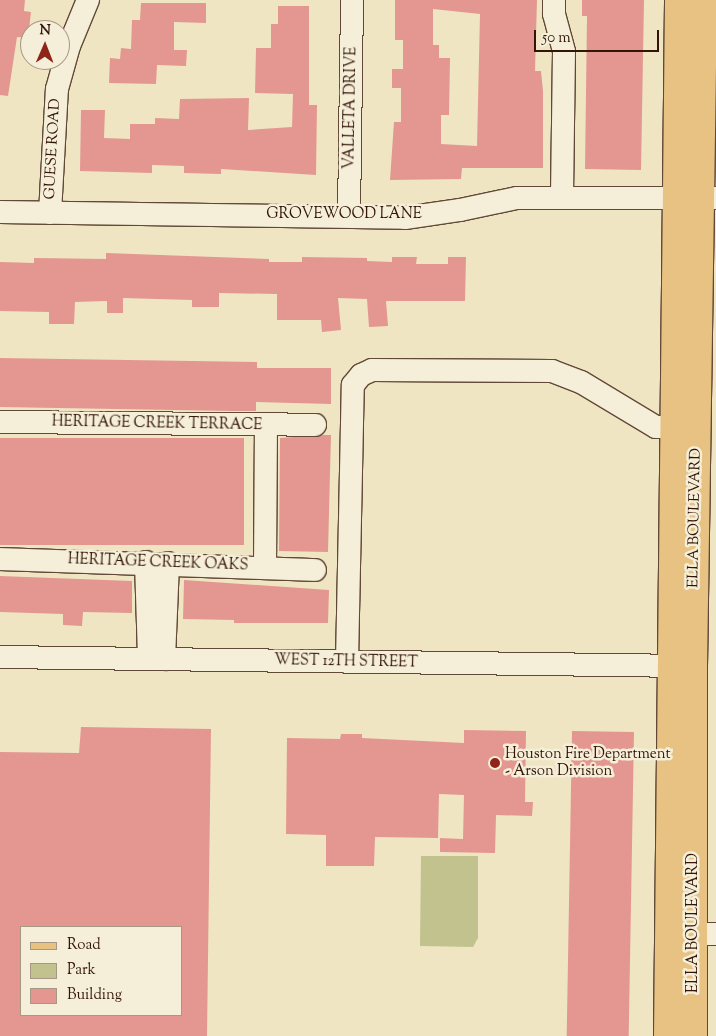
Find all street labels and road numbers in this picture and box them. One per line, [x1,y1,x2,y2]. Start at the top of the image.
street label: VALLETA DRIVE [341,47,361,169]
street label: GUESE ROAD [41,98,65,200]
street label: GROVEWOOD LANE [266,206,422,224]
street label: HERITAGE CREEK TERRACE [52,413,262,435]
street label: ELLA BOULEVARD [685,448,705,588]
street label: HERITAGE CREEK OAKS [67,551,249,575]
street label: WEST 12TH STREET [274,652,418,672]
street label: ELLA BOULEVARD [685,853,703,993]

